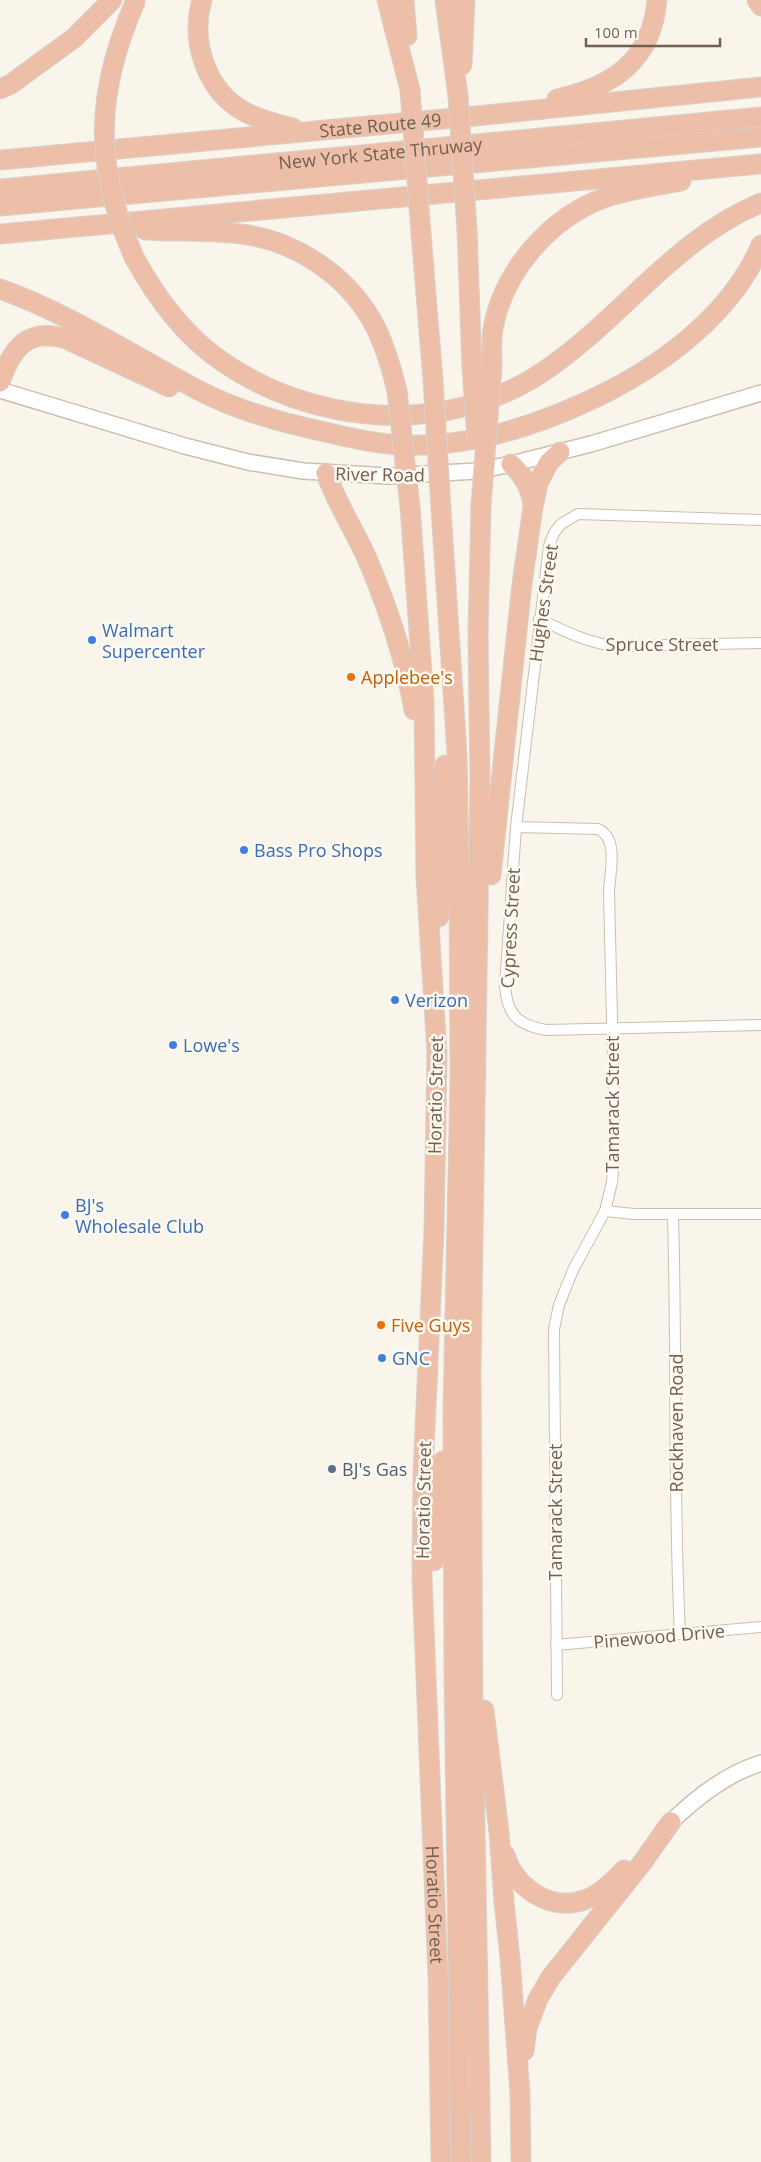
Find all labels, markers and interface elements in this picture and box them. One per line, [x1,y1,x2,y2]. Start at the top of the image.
scale bar [586,15,720,47]
text: 100 m [594,22,638,42]
street label: State Route 49 [318,107,442,142]
street label: New York State Thruway [277,131,484,175]
street label: River Road [335,461,425,487]
street label: Hughes Street [523,543,563,663]
place label: Walmart Supercenter [102,618,206,663]
street label: Spruce Street [606,632,718,656]
marker: Walmart Supercenter [86,634,98,646]
place label: Applebee's [361,665,453,689]
marker: Applebee's [345,671,357,683]
place label: Bass Pro Shops [254,838,382,862]
marker: Bass Pro Shops [238,844,250,856]
street label: Cypress Street [495,867,525,989]
place label: Verizon [405,988,468,1012]
marker: Verizon [389,994,401,1006]
place label: Lowe's [183,1033,240,1057]
street label: Horatio Street [422,1036,448,1154]
street label: Tamarack Street [600,1036,624,1172]
marker: Lowe's [167,1039,179,1051]
place label: BJ's Wholesale Club [75,1193,204,1238]
marker: BJ's Wholesale Club [59,1209,71,1221]
place label: Five Guys [391,1313,470,1337]
marker: Five Guys [375,1319,387,1331]
place label: GNC [392,1346,430,1370]
marker: GNC [376,1352,388,1364]
street label: Rockhaven Road [664,1354,688,1492]
street label: Horatio Street [410,1441,436,1559]
street label: Tamarack Street [543,1444,567,1580]
place label: BJ's Gas [342,1457,407,1481]
marker: BJ's Gas [326,1463,338,1475]
street label: Pinewood Drive [592,1618,726,1654]
street label: Horatio Street [421,1845,449,1964]

